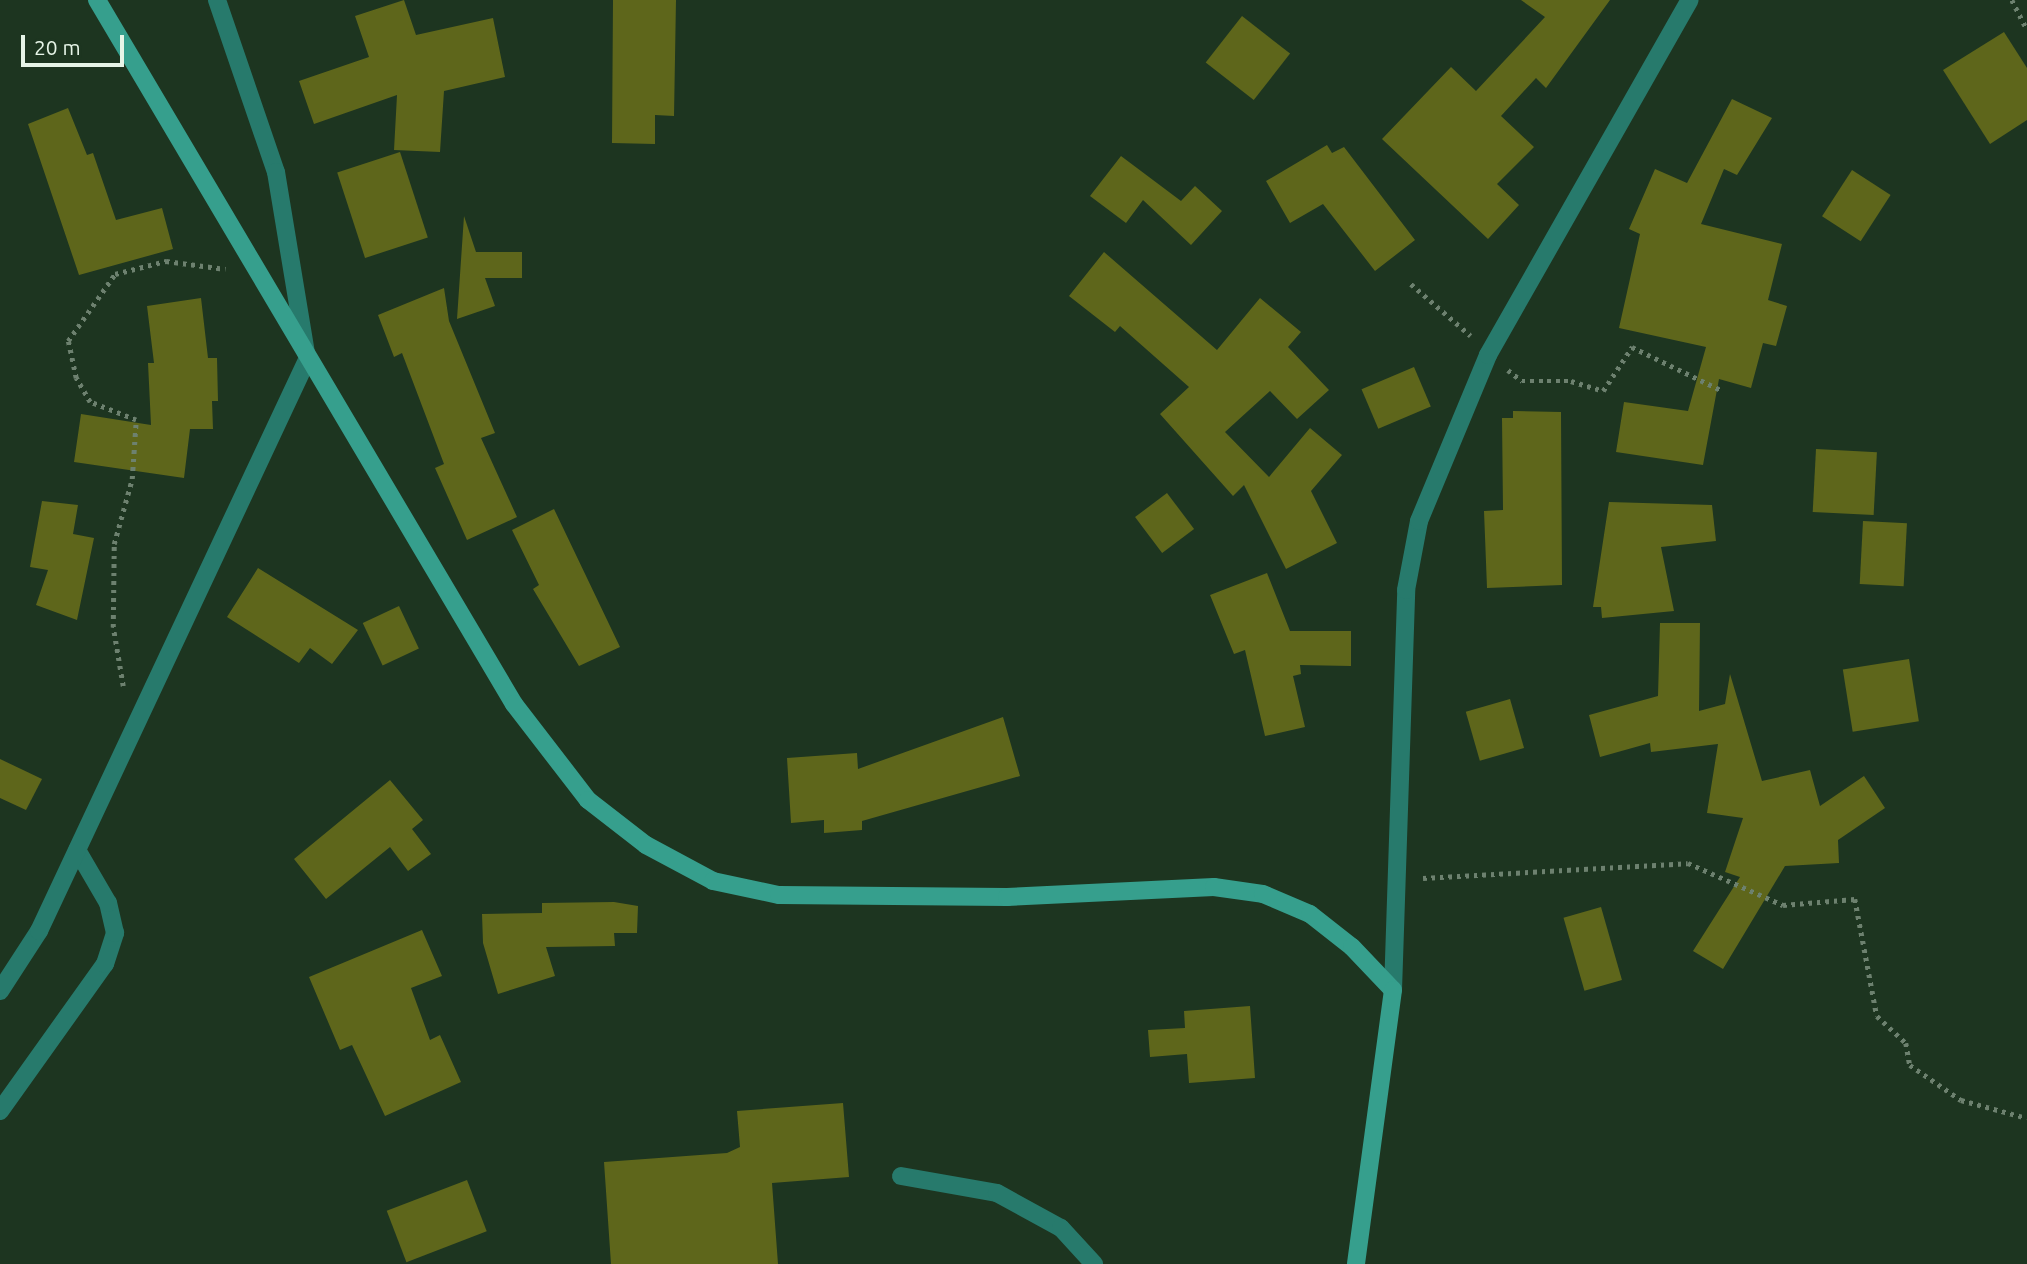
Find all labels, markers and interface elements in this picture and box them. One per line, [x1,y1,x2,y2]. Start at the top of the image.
scale bar [24,21,128,65]
text: 20 m [34,35,81,59]

